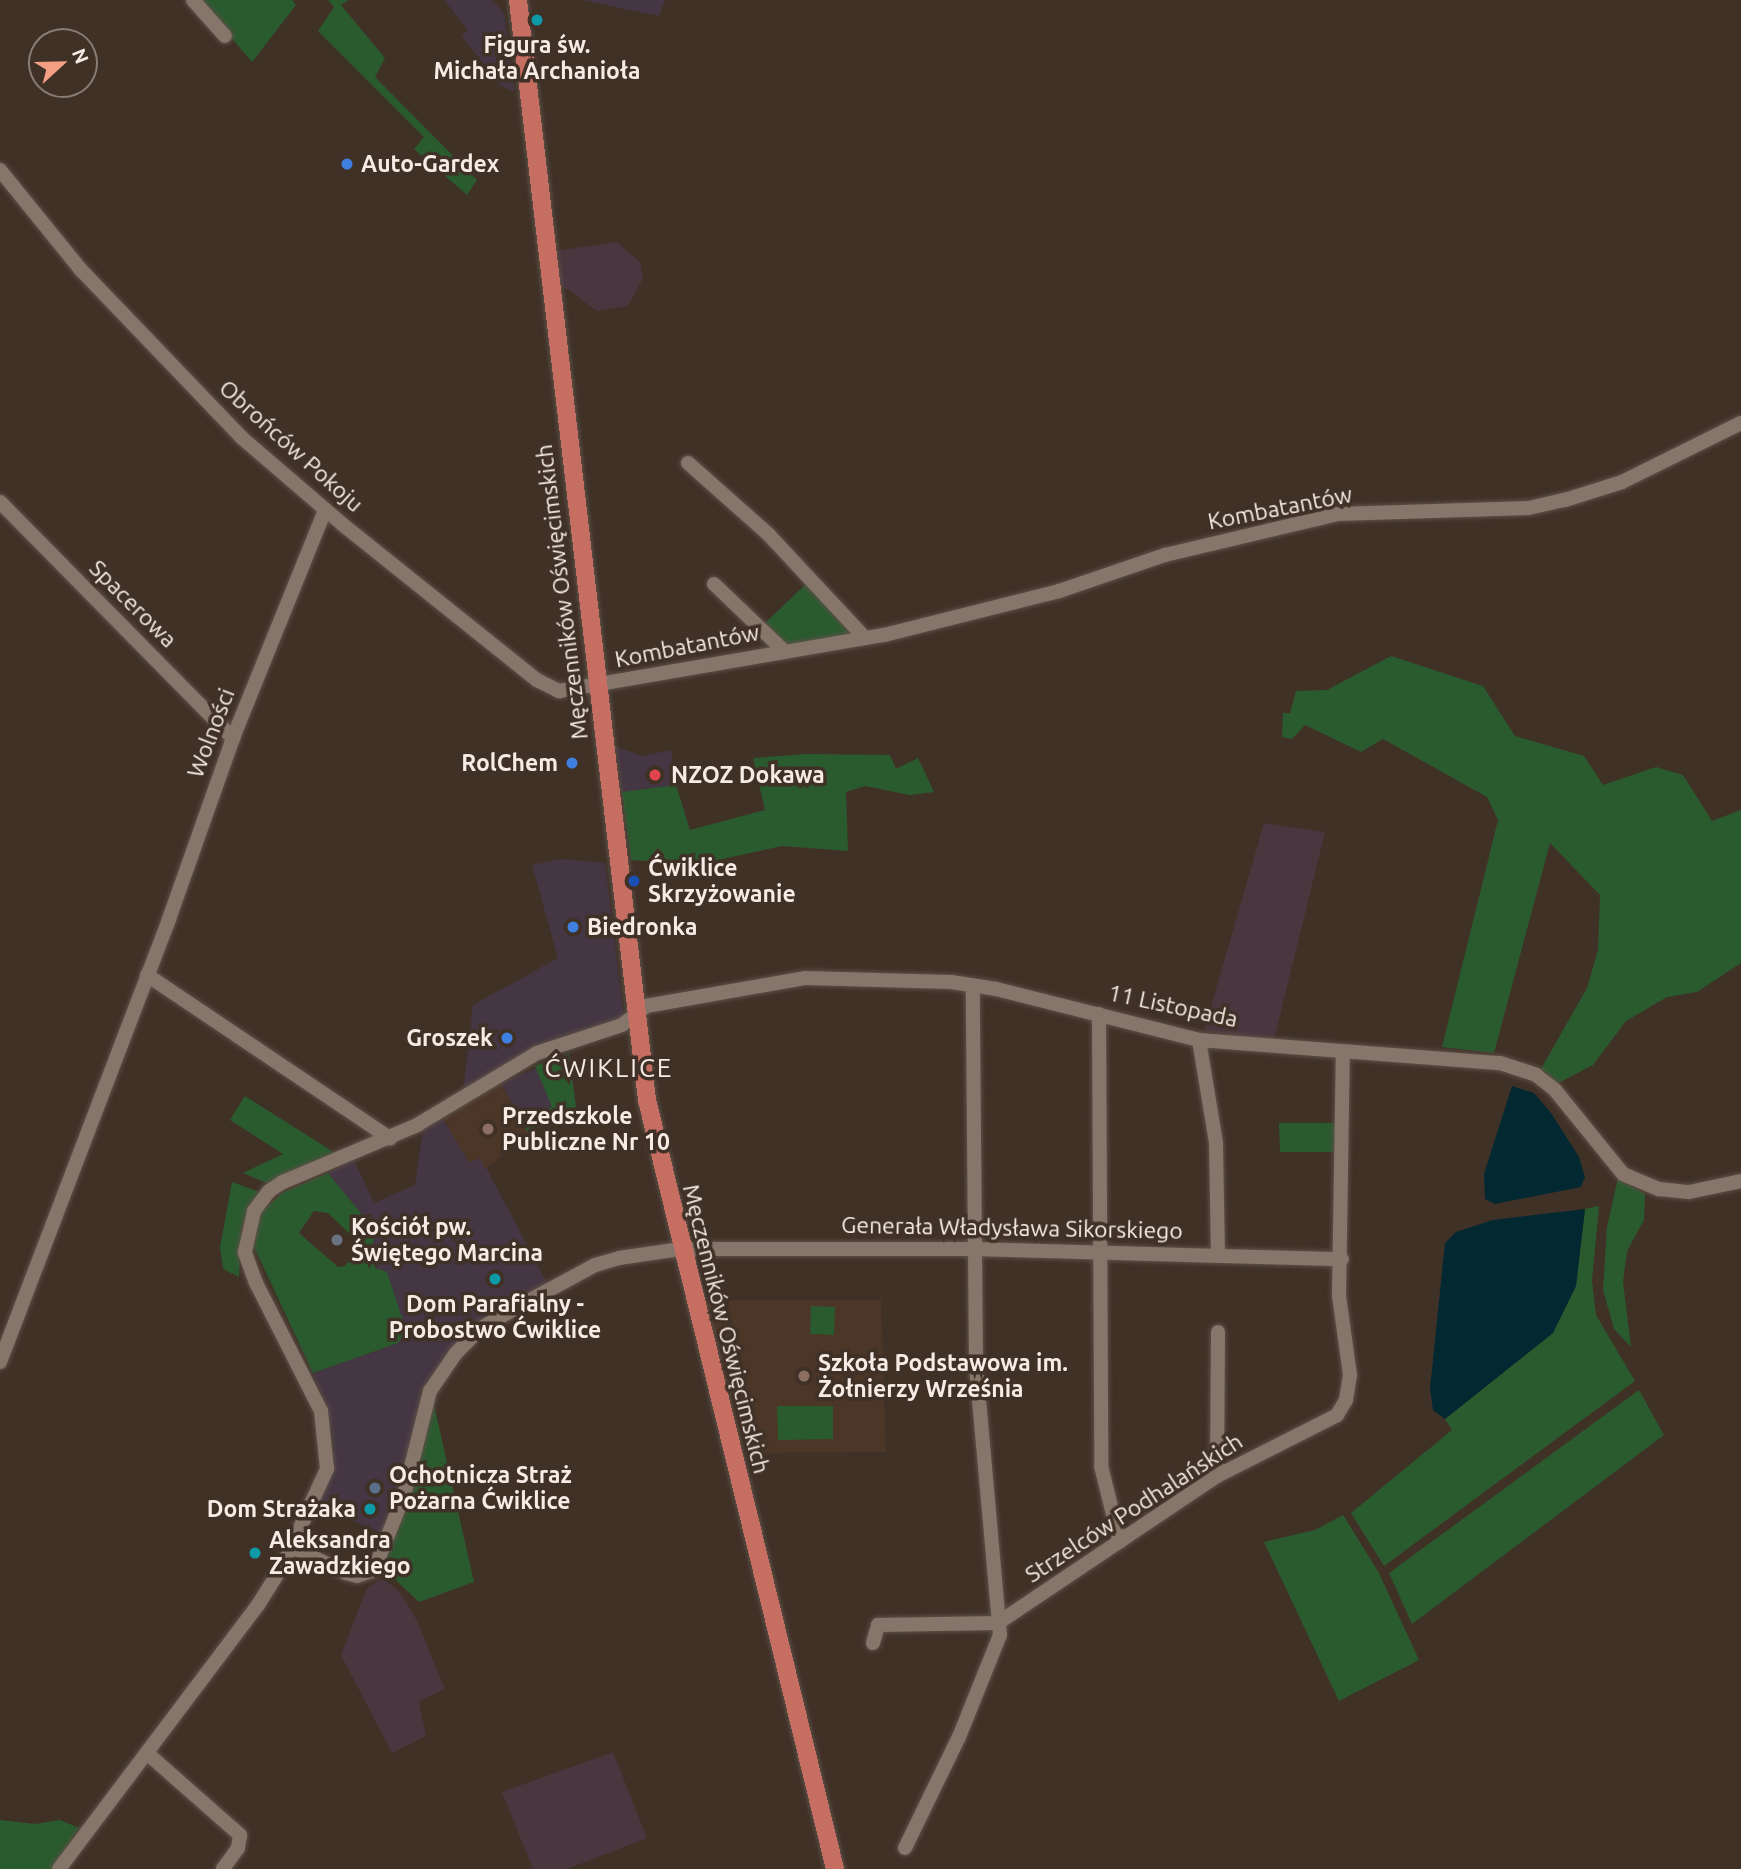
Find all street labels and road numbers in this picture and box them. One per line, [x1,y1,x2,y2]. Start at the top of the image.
street label: Obrońców Pokoju [213,374,369,518]
street label: Męczenników Oświęcimskich [530,443,594,741]
street label: Kombatantów [1205,480,1355,536]
street label: Spacerowa [83,554,183,654]
street label: Kombatantów [612,618,762,674]
street label: Wolności [181,685,241,781]
street label: 11 Listopada [1106,979,1240,1033]
street label: Męczenników Oświęcimskich [677,1182,775,1476]
street label: Generała Władysława Sikorskiego [841,1211,1183,1245]
street label: Strzelców Podhalańskich [1020,1427,1248,1589]

